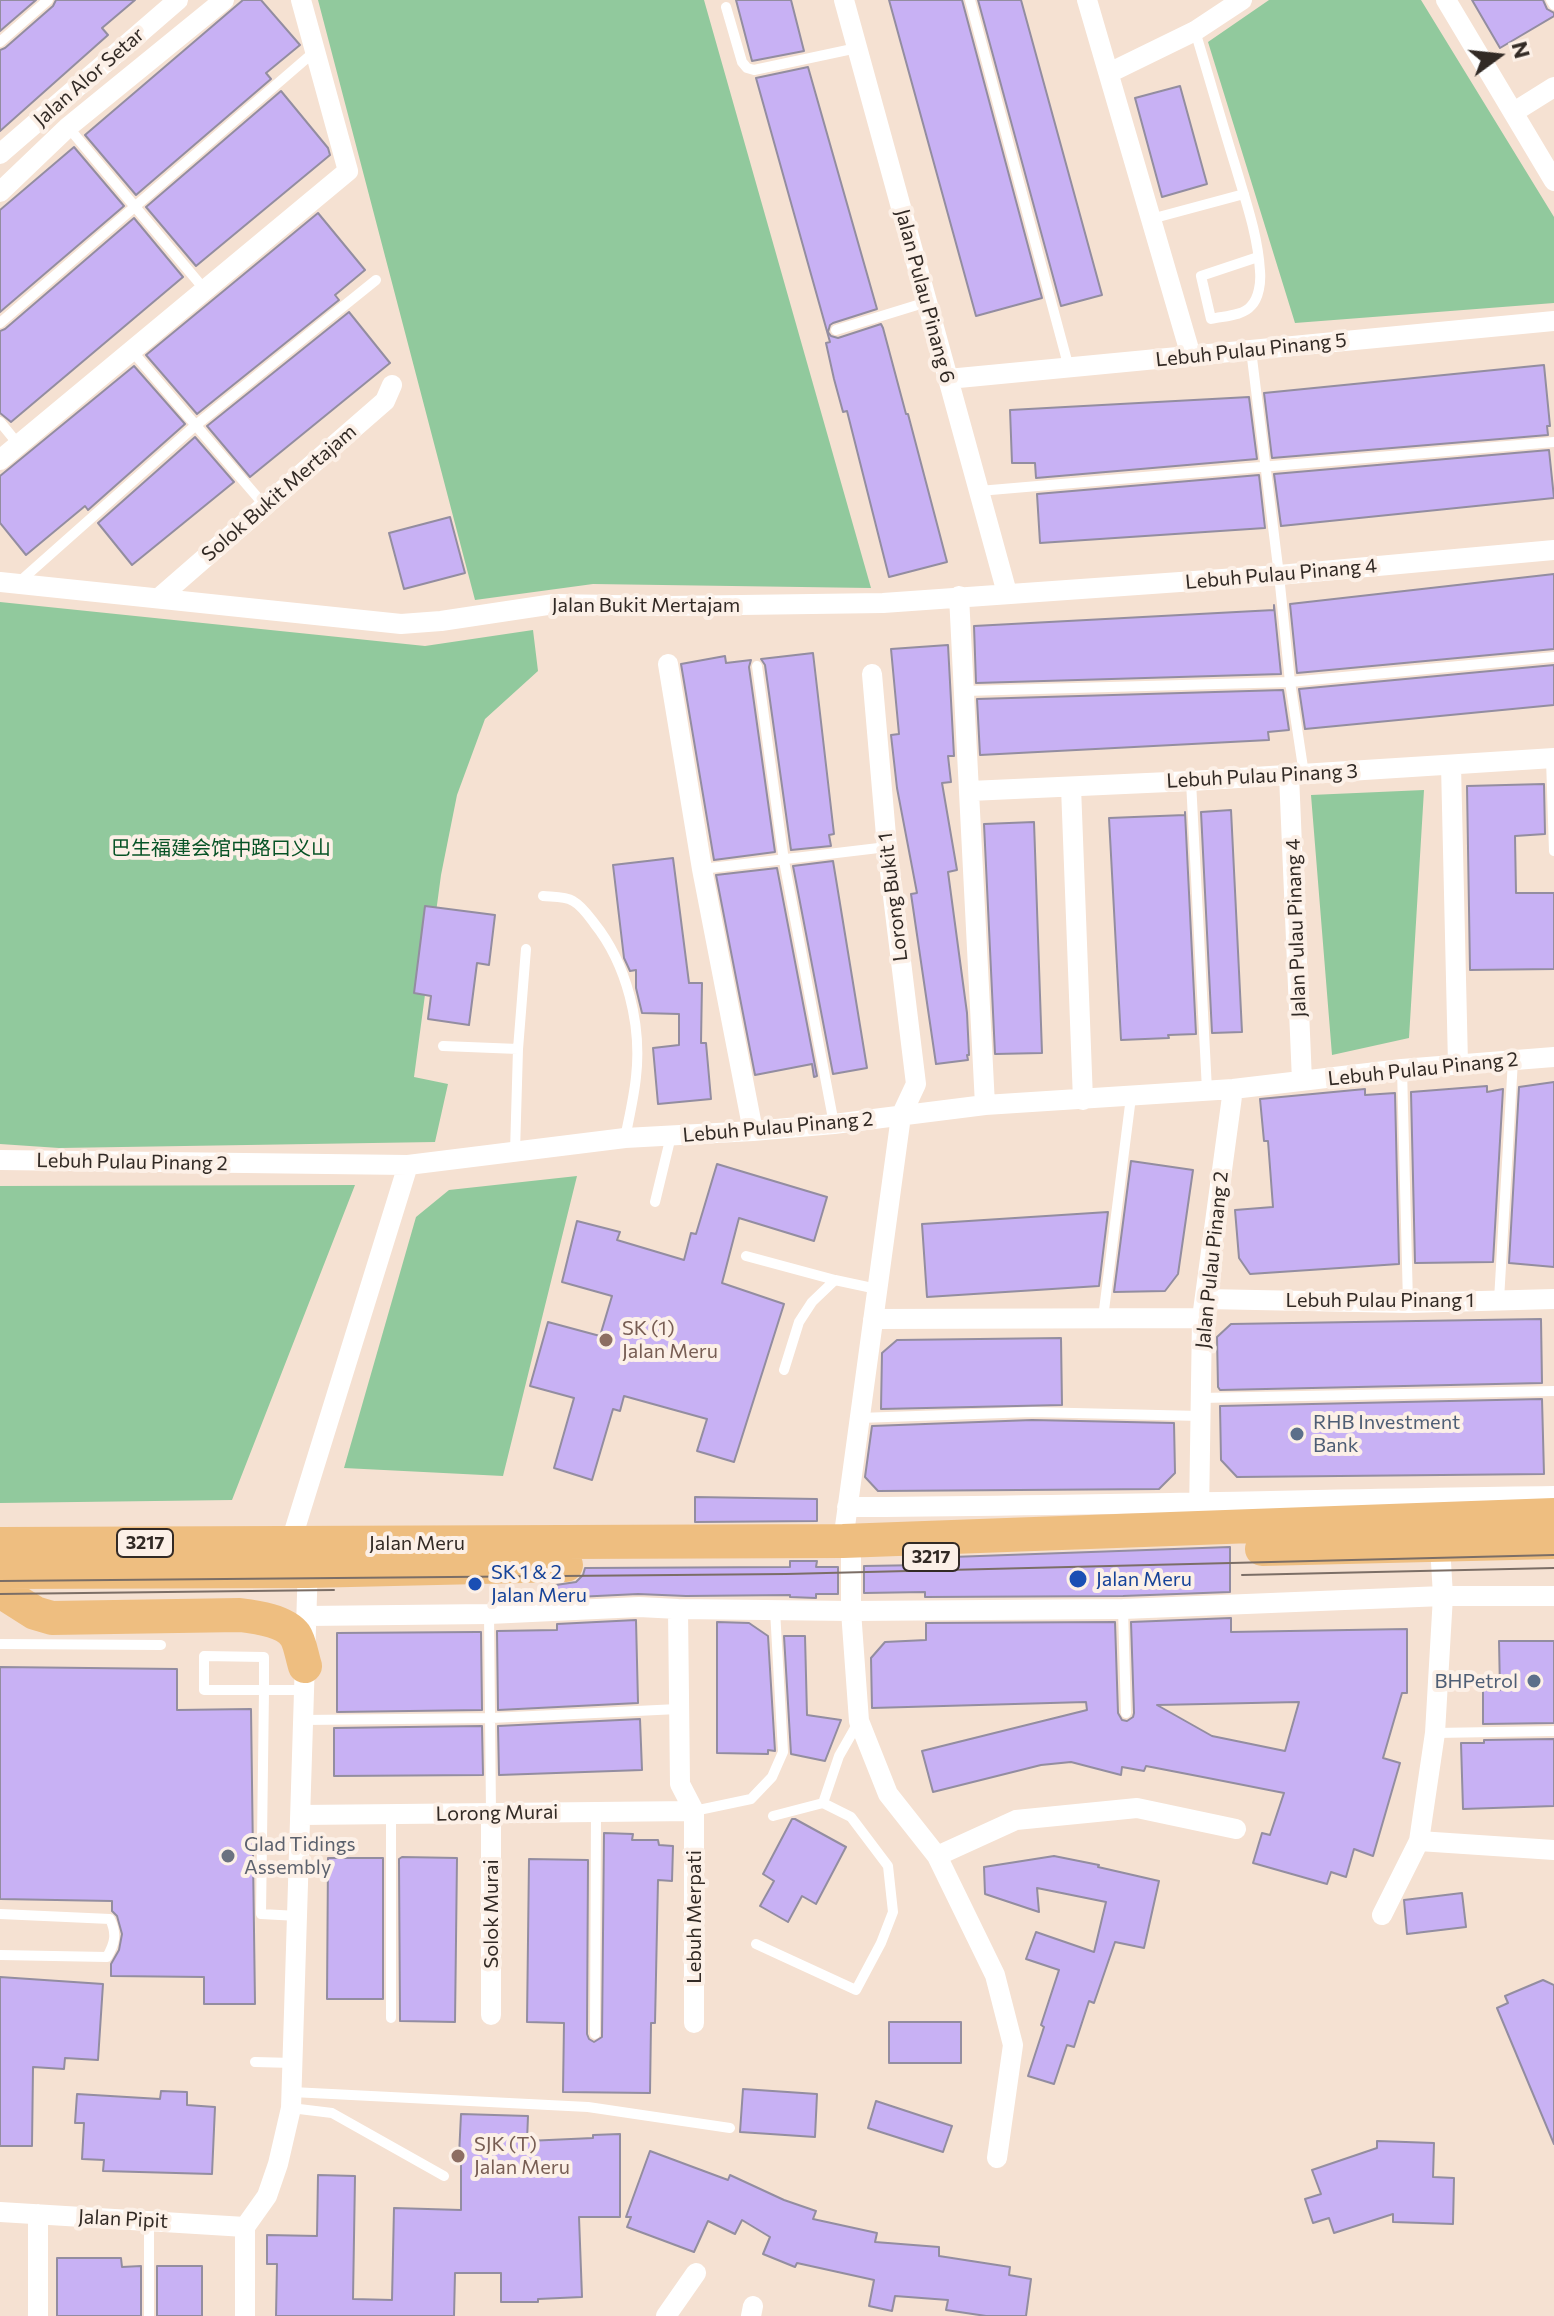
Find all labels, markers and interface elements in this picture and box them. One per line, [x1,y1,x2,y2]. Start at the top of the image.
north arrow [1458,16,1538,96]
street label: Jalan Alor Setar [29,22,149,132]
text: N [1506,38,1537,61]
street label: Jalan Pulau Pinang 6 [890,206,960,386]
street label: Lebuh Pulau Pinang 5 [1154,328,1348,372]
street label: Solok Bukit Mertajam [197,419,361,567]
street label: Lebuh Pulau Pinang 4 [1184,554,1378,594]
street label: Jalan Bukit Mertajam [552,593,740,617]
street label: Lebuh Pulau Pinang 3 [1166,759,1358,793]
street label: Lorong Bukit 1 [873,831,913,963]
park label: 巴生福建会馆中路口义山 [111,836,331,860]
street label: Jalan Pulau Pinang 4 [1281,838,1311,1018]
street label: Lebuh Pulau Pinang 2 [1327,1047,1519,1091]
street label: Lebuh Pulau Pinang 2 [682,1107,874,1147]
street label: Lebuh Pulau Pinang 2 [36,1148,228,1176]
street label: Jalan Pulau Pinang 2 [1191,1170,1233,1350]
street label: Lebuh Pulau Pinang 1 [1286,1288,1474,1312]
place label: SK (1) Jalan Meru [622,1316,718,1363]
marker: SK (1) Jalan Meru [597,1331,615,1349]
place label: RHB Investment Bank [1313,1410,1460,1457]
marker: RHB Investment Bank [1288,1425,1306,1443]
road number: 3217 [117,1529,173,1557]
street label: Jalan Meru [369,1531,465,1555]
road number: 3217 [903,1543,959,1571]
place label: SK 1 & 2 Jalan Meru [491,1560,587,1607]
place label: Jalan Meru [1096,1567,1192,1591]
marker: Jalan Meru [1067,1568,1089,1590]
marker: SK 1 & 2 Jalan Meru [466,1575,484,1593]
place label: BHPetrol [1435,1669,1518,1693]
marker: BHPetrol [1525,1672,1543,1690]
street label: Lorong Murai [435,1800,559,1826]
place label: Glad Tidings Assembly [244,1832,356,1879]
marker: Glad Tidings Assembly [219,1847,237,1865]
street label: Lebuh Merpati [682,1850,706,1984]
street label: Solok Murai [479,1859,503,1969]
place label: SJK (T) Jalan Meru [474,2132,570,2179]
marker: SJK (T) Jalan Meru [449,2147,467,2165]
street label: Jalan Pipit [77,2205,169,2233]

